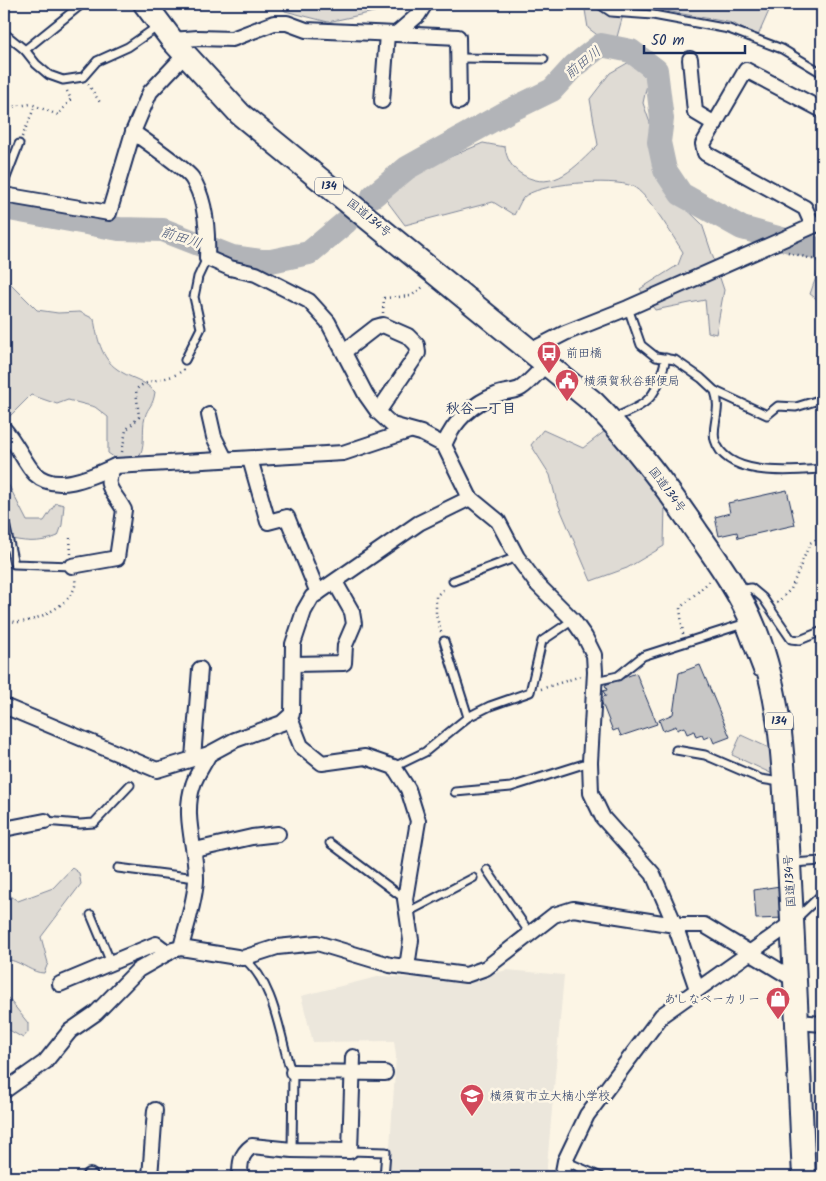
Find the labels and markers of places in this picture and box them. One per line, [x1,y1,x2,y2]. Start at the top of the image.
bus stop icon: 前田橋 [536,340,562,374]
place label: 前田橋 [566,344,602,363]
public building icon: 横須賀秋谷郵便局 [554,368,580,402]
place label: 横須賀秋谷郵便局 [584,372,680,391]
shop icon: あしなベーカリー [765,986,791,1020]
place label: あしなベーカリー [664,990,760,1009]
school or university icon: 横須賀市立大楠小学校 [459,1083,485,1117]
place label: 横須賀市立大楠小学校 [490,1087,610,1106]

